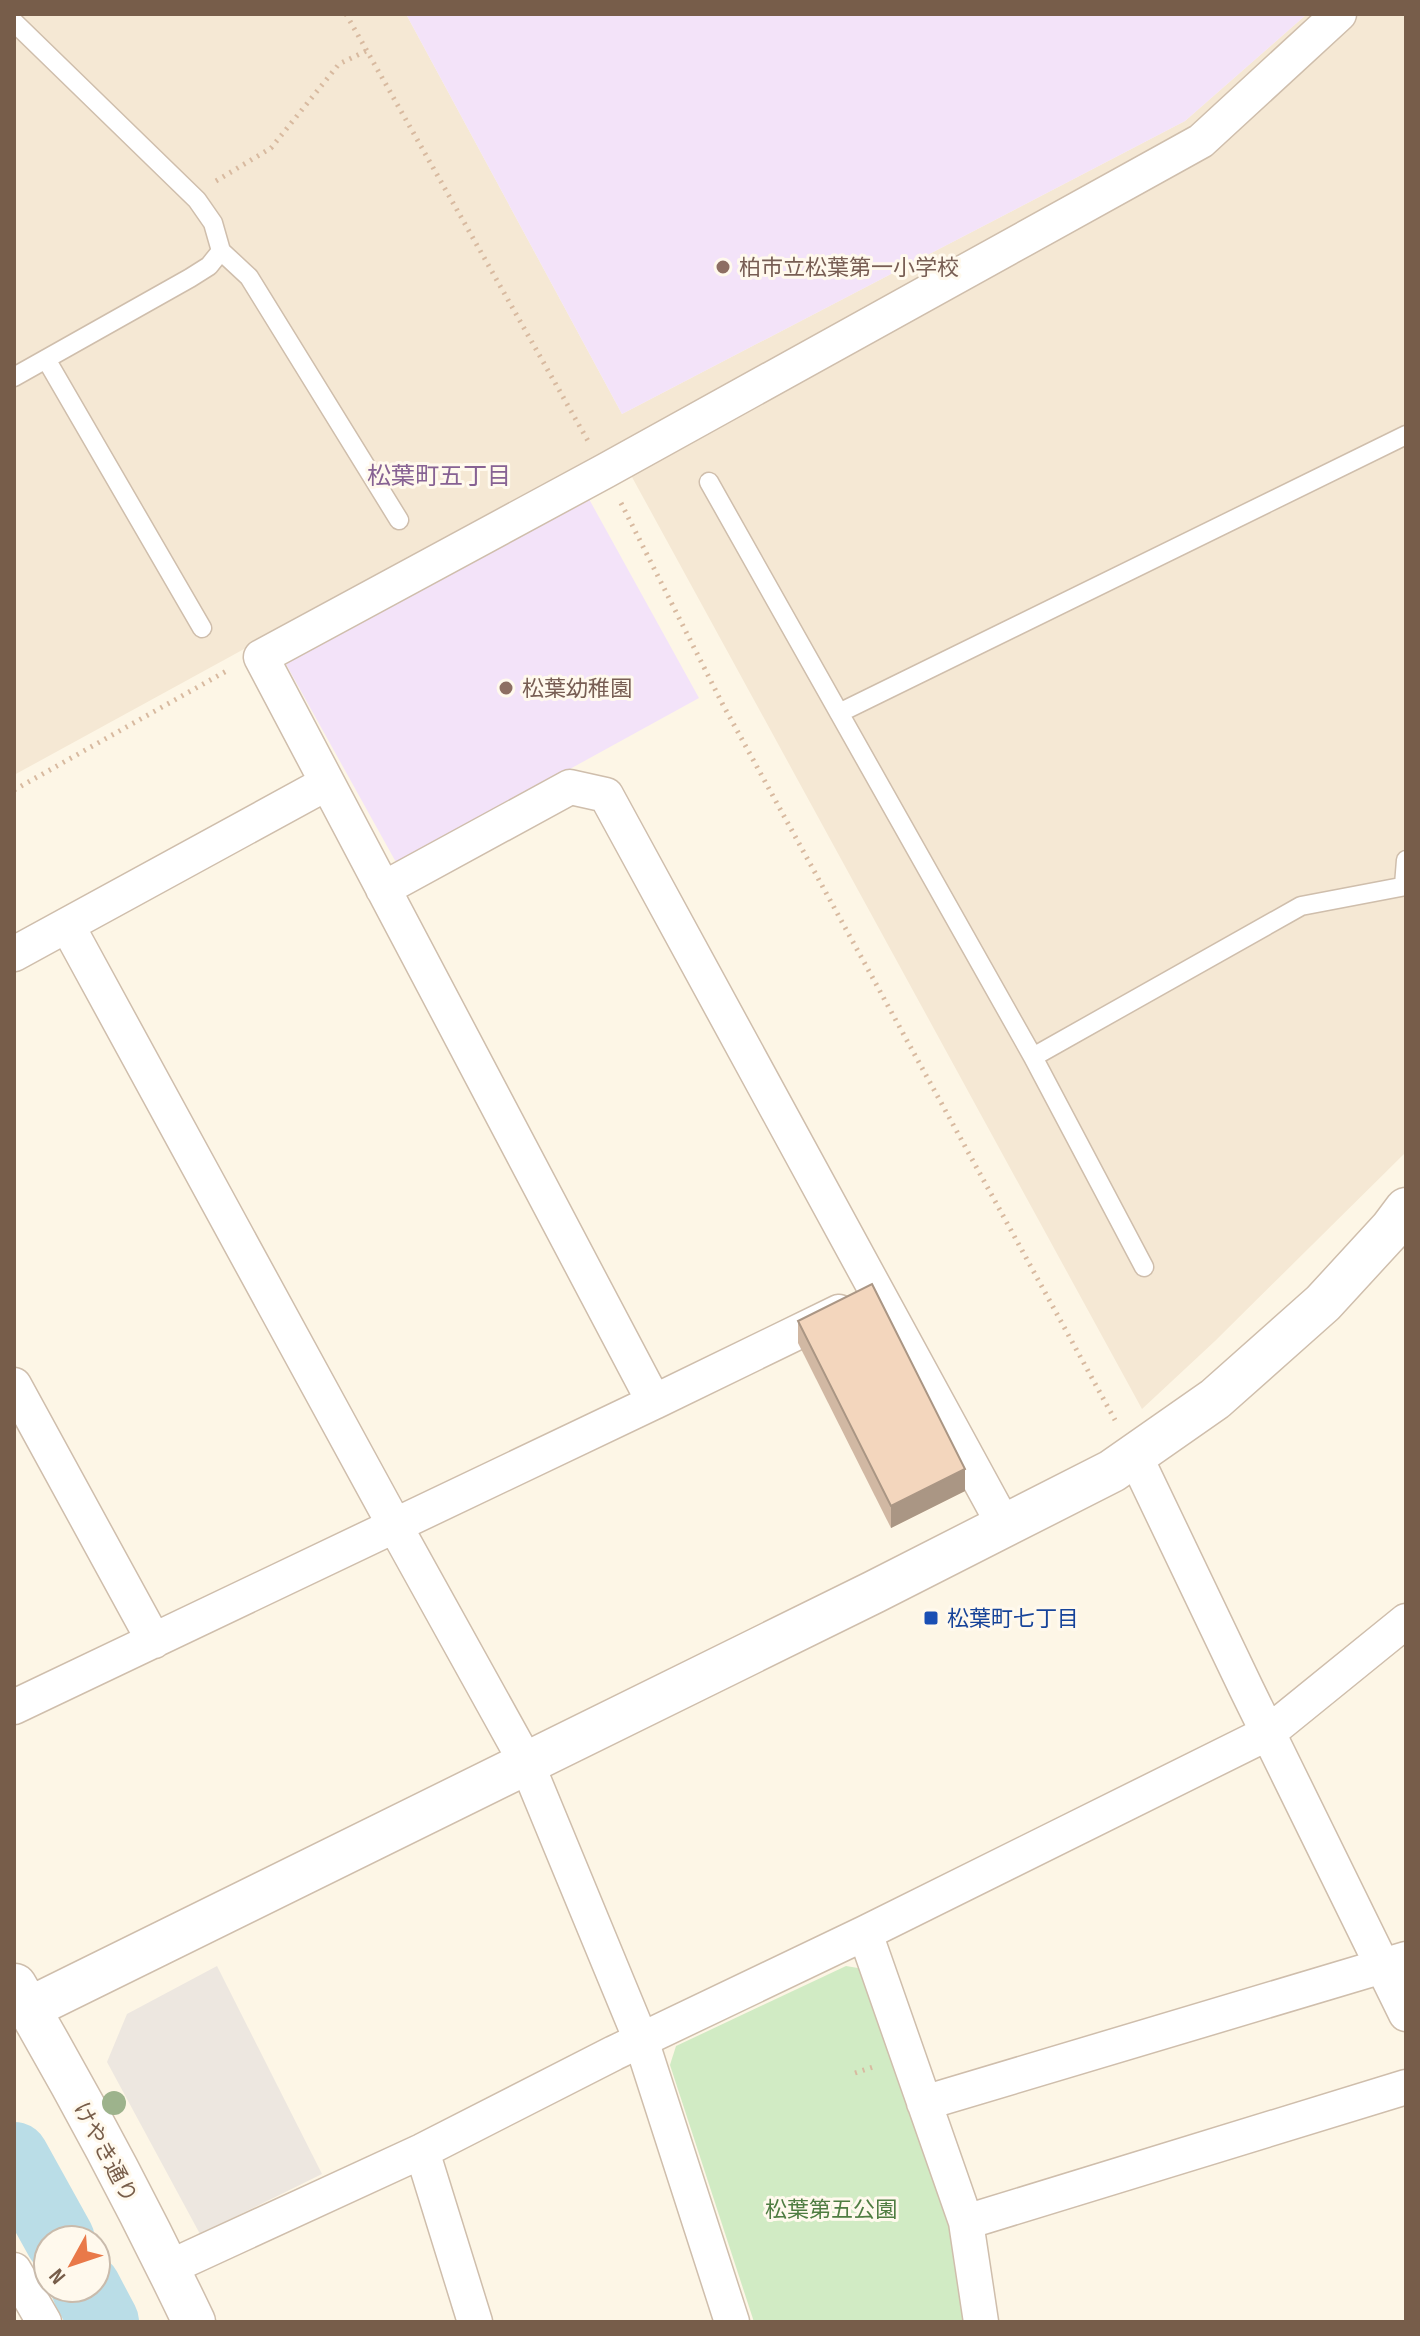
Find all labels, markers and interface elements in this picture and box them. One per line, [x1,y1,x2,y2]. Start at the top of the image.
place label: 柏市立松葉第一小学校 [739,255,959,282]
marker: 柏市立松葉第一小学校 [714,258,732,276]
district label: 松葉町五丁目 [367,462,511,491]
place label: 松葉幼稚園 [522,676,632,703]
marker: 松葉幼稚園 [497,679,515,697]
place label: 松葉町七丁目 [947,1606,1079,1633]
marker: 松葉町七丁目 [922,1609,940,1627]
street label: けやき通り [67,2098,142,2208]
park label: 松葉第五公園 [765,2197,897,2224]
north arrow [32,2224,112,2304]
text: N [44,2263,72,2289]

